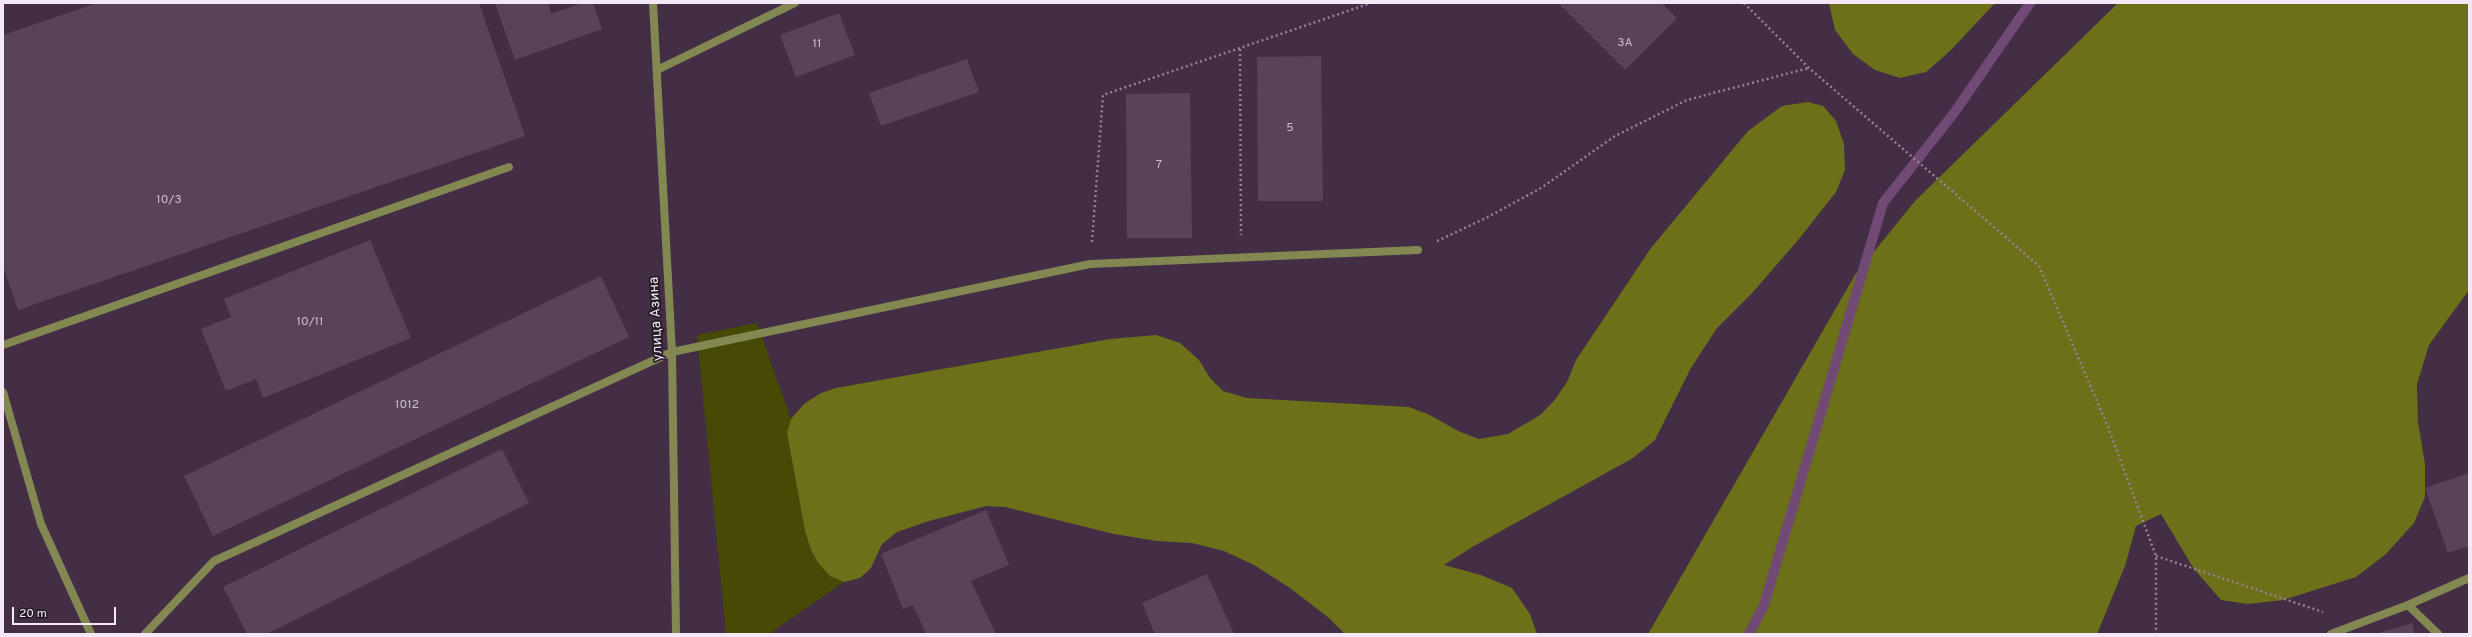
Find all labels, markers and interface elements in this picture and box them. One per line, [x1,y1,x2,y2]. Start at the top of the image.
house number: 3А [1617,37,1633,51]
house number: 11 [813,38,821,52]
house number: 5 [1286,122,1294,136]
house number: 7 [1156,159,1162,173]
house number: 10/3 [156,194,182,208]
street label: улица Азина [646,276,668,362]
house number: 10/11 [296,316,324,330]
house number: 1012 [395,399,419,413]
scale bar [14,599,118,625]
text: 20 m [19,606,47,622]

